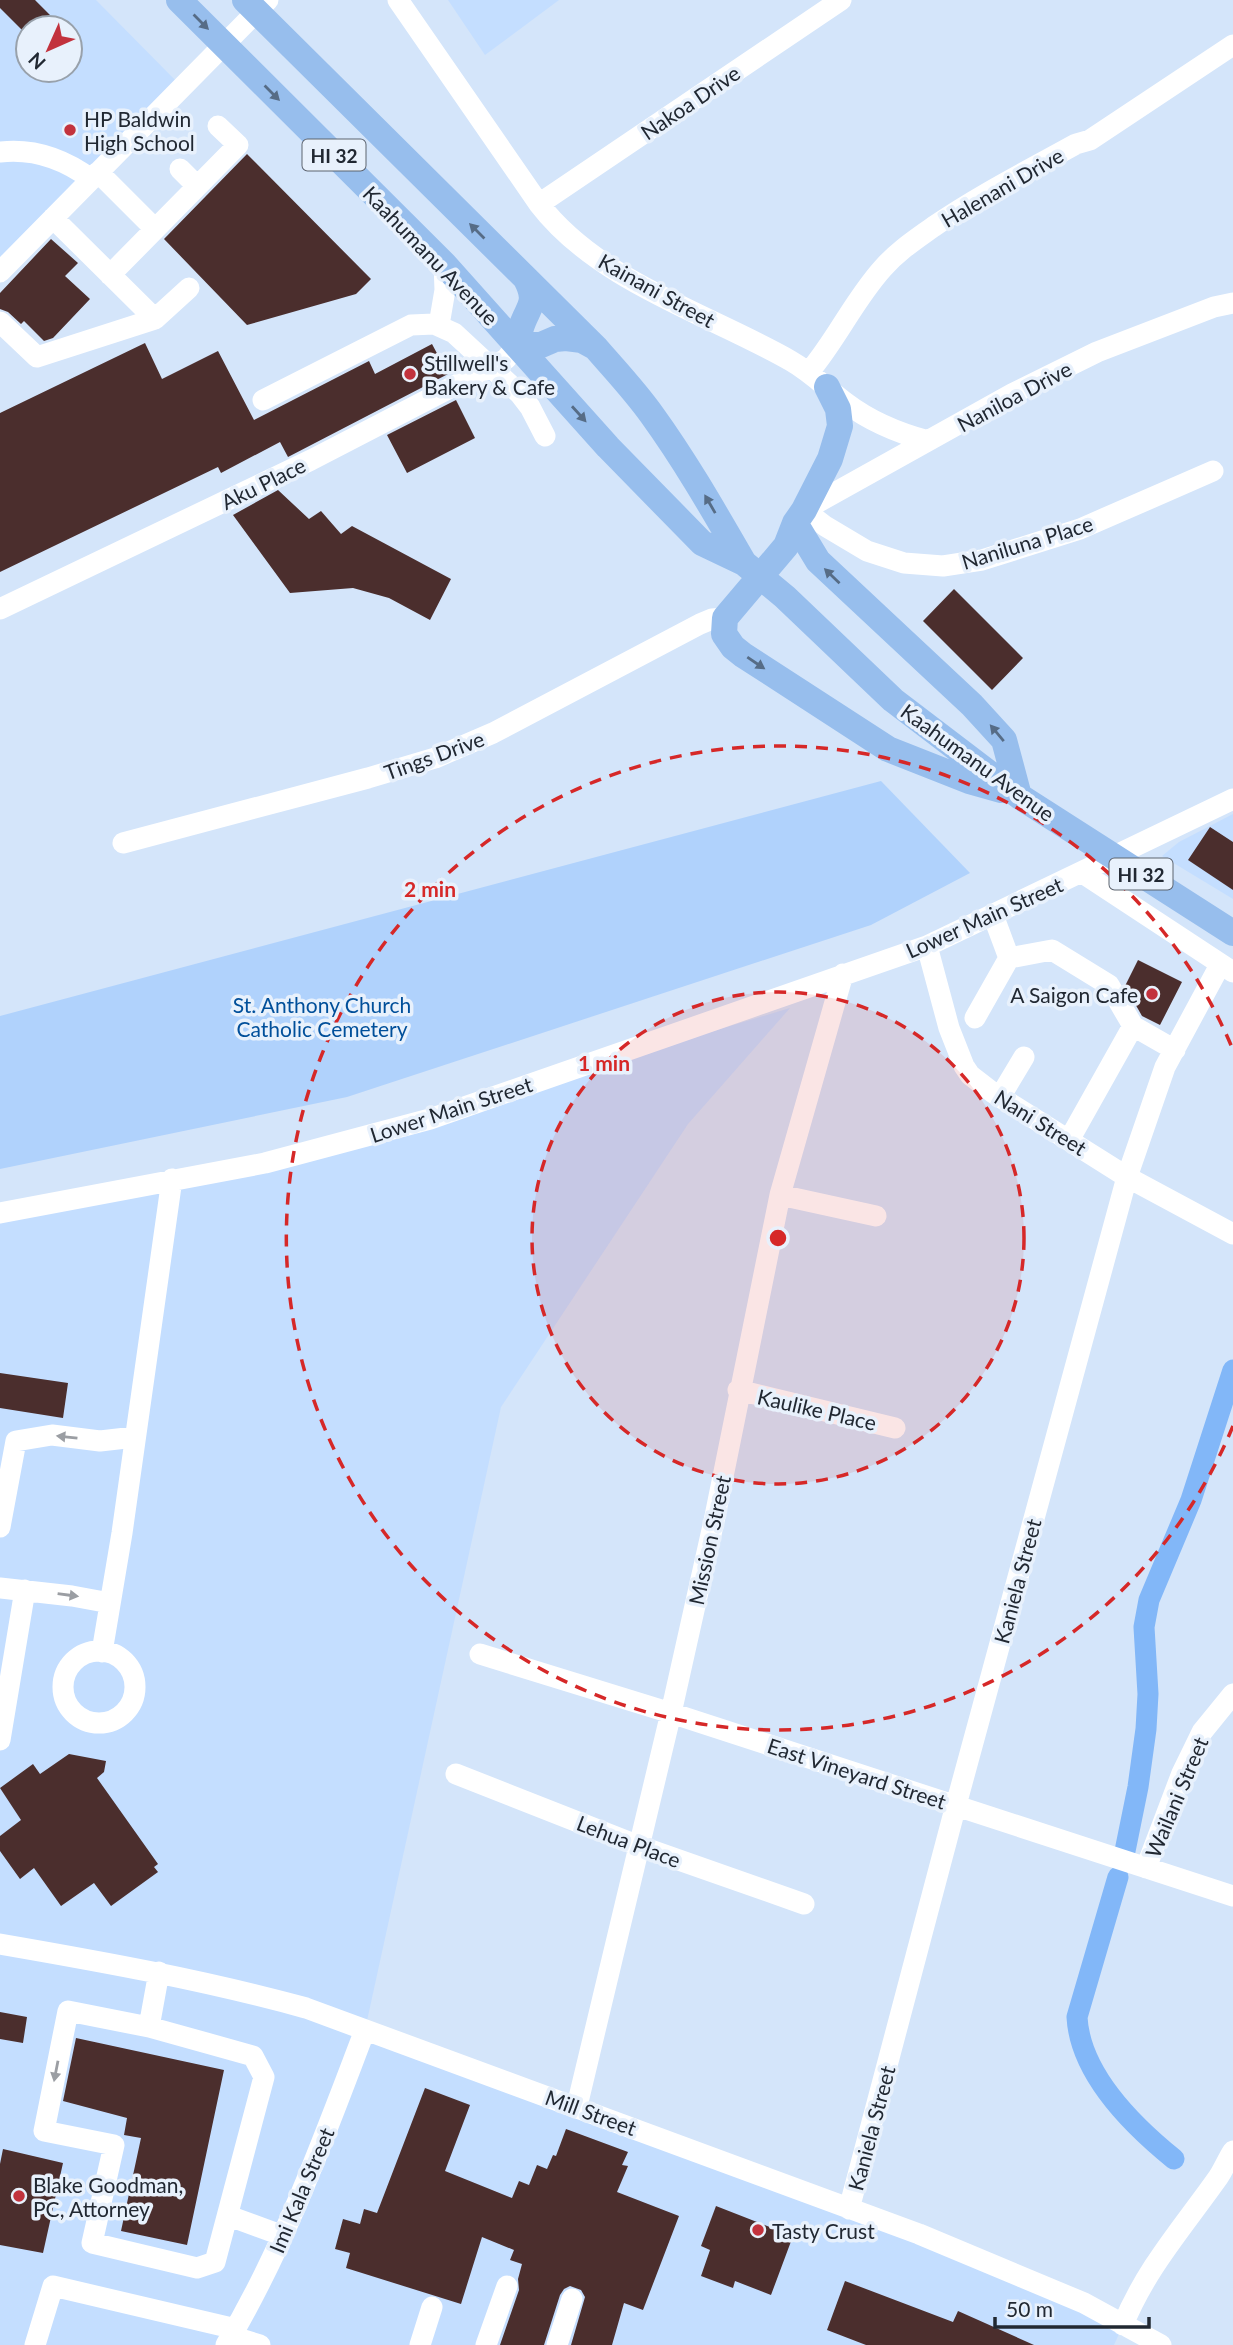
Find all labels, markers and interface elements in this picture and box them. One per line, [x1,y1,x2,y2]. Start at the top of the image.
north arrow [14,14,84,84]
one-way arrow [193,14,210,31]
text: N [23,48,50,75]
street label: Nakoa Drive [636,60,744,144]
one-way arrow [263,85,280,101]
place label: HP Baldwin High School [84,106,195,155]
marker: HP Baldwin High School [62,122,78,138]
road number: HI 32 [302,140,366,170]
street label: Halenani Drive [937,142,1067,232]
street label: Kaahumanu Avenue [358,180,504,330]
one-way arrow [469,222,486,239]
street label: Kainani Street [595,248,720,332]
place label: Stillwell's Bakery & Cafe [424,350,555,399]
street label: Naniloa Drive [953,355,1075,437]
marker: Stillwell's Bakery & Cafe [402,366,418,382]
one-way arrow [571,406,586,423]
street label: Aku Place [217,452,309,514]
one-way arrow [704,494,716,514]
street label: Naniluna Place [958,510,1096,574]
one-way arrow [824,567,841,584]
one-way arrow [747,656,765,670]
street label: Kaahumanu Avenue [896,698,1060,826]
one-way arrow [990,724,1005,741]
street label: Tings Drive [381,725,487,785]
road number: HI 32 [1110,859,1172,890]
street label: Lower Main Street [902,871,1067,963]
text: 2 min [404,876,456,901]
place label: A Saigon Cafe [1010,982,1138,1007]
marker: A Saigon Cafe [1144,986,1160,1002]
park label: St. Anthony Church Catholic Cemetery [233,992,411,1041]
text: 1 min [578,1050,630,1075]
street label: Lower Main Street [367,1071,536,1147]
street label: Nani Street [990,1084,1092,1160]
centre of rings [766,1226,790,1250]
street label: Kaulike Place [755,1383,879,1435]
one-way arrow [56,1431,78,1442]
street label: Mission Street [683,1472,735,1607]
street label: Kaniela Street [988,1515,1046,1646]
one-way arrow [57,1590,79,1601]
street label: East Vineyard Street [765,1732,950,1814]
street label: Wailani Street [1139,1732,1213,1861]
street label: Lehua Place [574,1810,684,1872]
one-way arrow [50,2060,61,2082]
street label: Kaniela Street [842,2062,900,2193]
street label: Mill Street [542,2084,640,2140]
street label: Imi Kala Street [263,2123,339,2256]
place label: Blake Goodman, PC, Attorney [33,2172,183,2221]
marker: Blake Goodman, PC, Attorney [11,2188,27,2204]
place label: Tasty Crust [772,2218,875,2243]
marker: Tasty Crust [750,2222,766,2238]
scale bar [995,2286,1149,2330]
text: 50 m [1006,2296,1053,2321]

